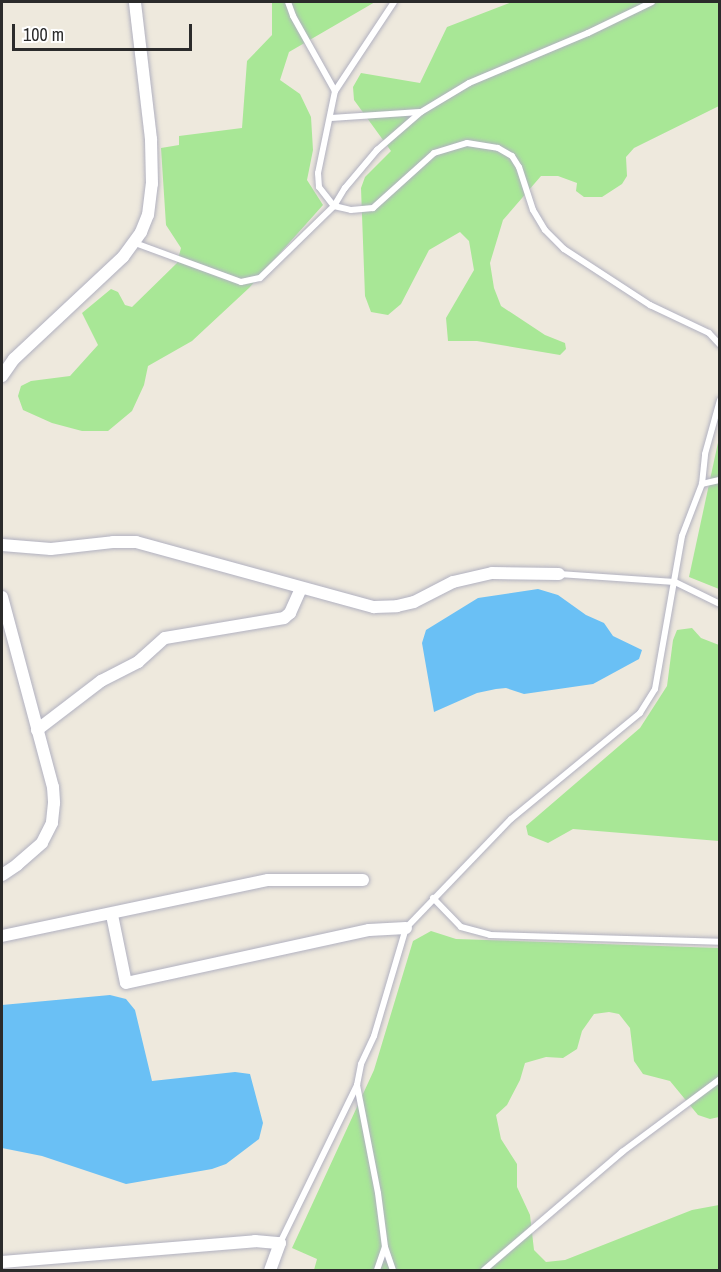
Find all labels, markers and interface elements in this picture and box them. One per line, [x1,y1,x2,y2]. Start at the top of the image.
scale bar [15,12,195,50]
text: 100 m [23,22,64,47]

